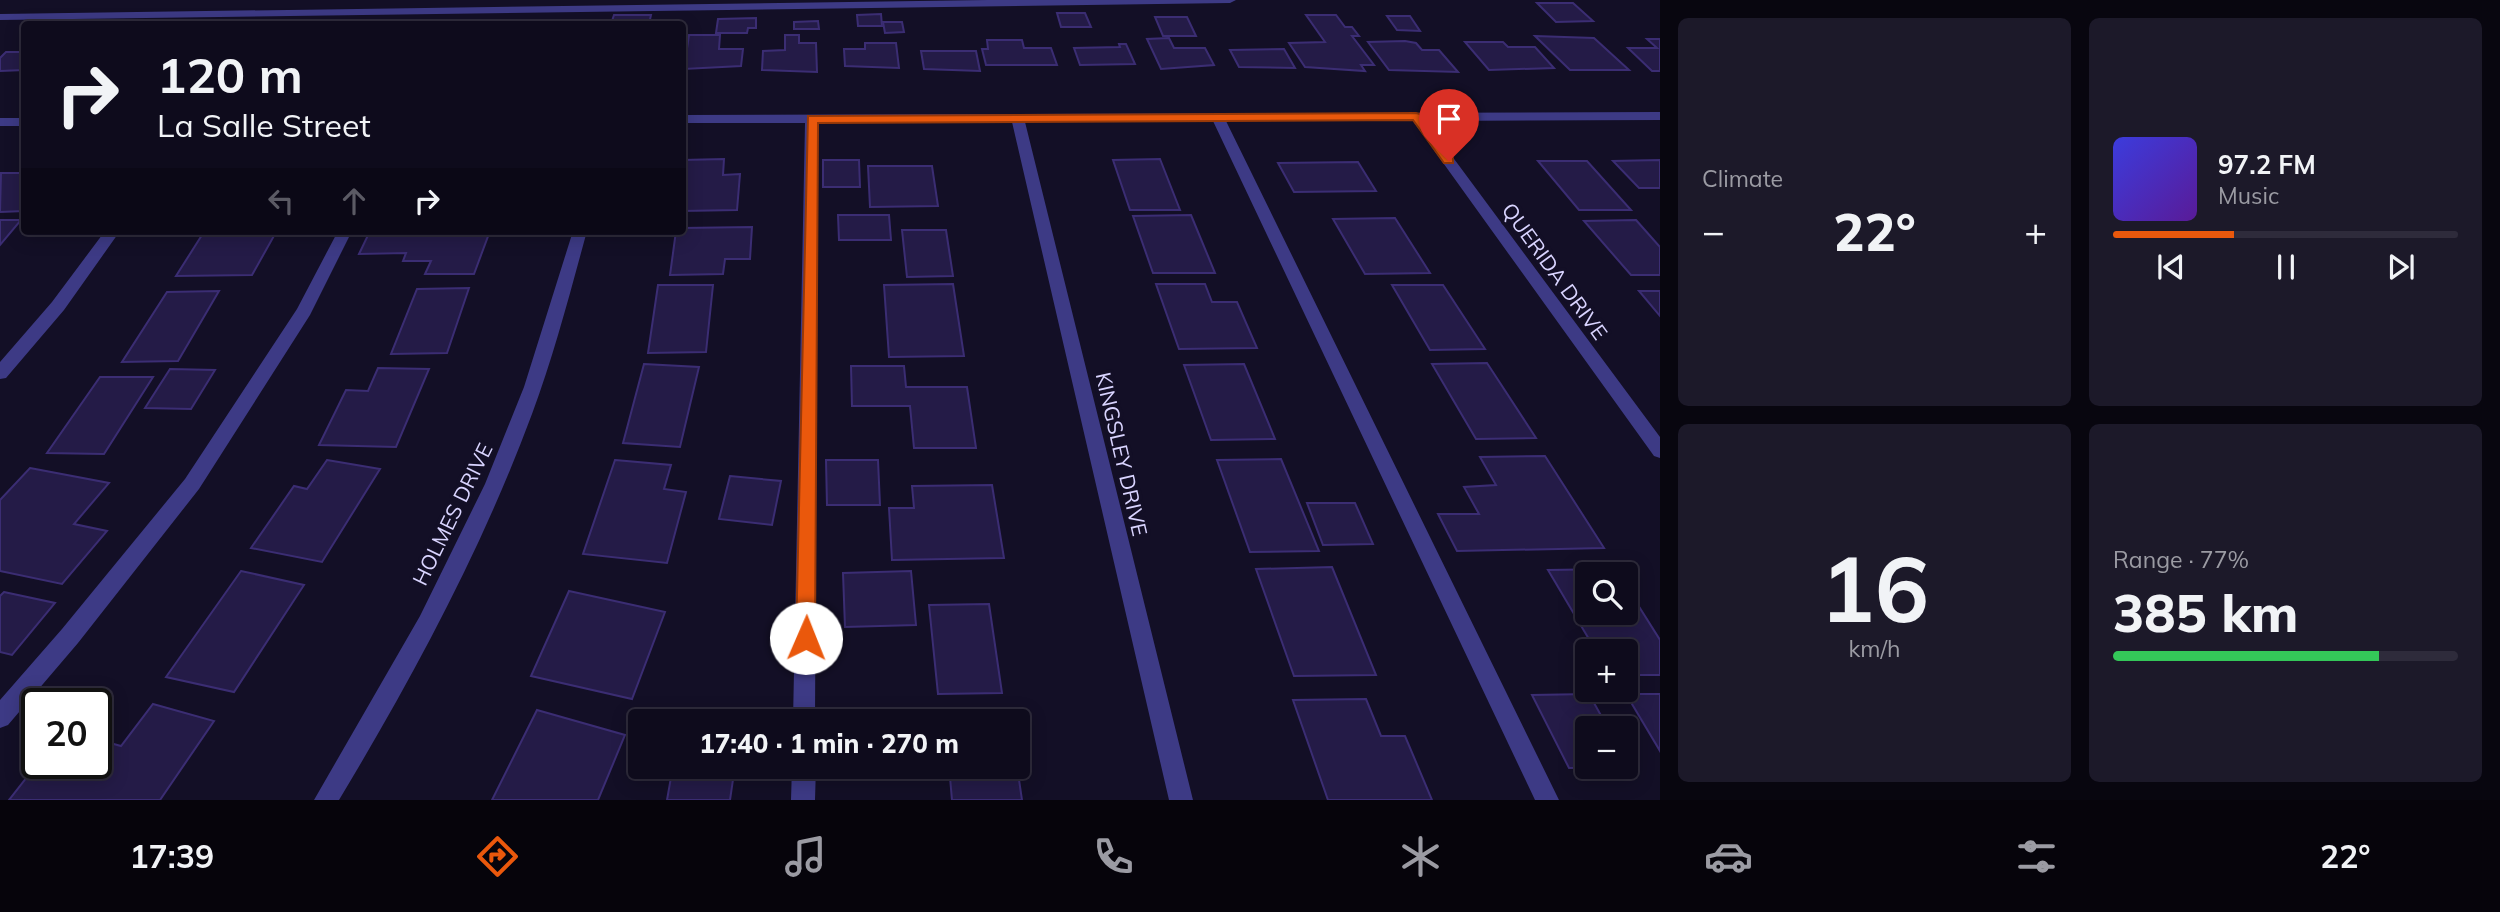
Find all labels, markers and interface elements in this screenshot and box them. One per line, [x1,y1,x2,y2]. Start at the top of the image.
text: 120 m [157,44,303,105]
icon: right [42,49,133,140]
pin [1419,89,1479,161]
icon: arrive [1430,100,1468,138]
text: La Salle Street [157,105,371,145]
text: 97.2 FM [2218,148,2316,181]
text: Climate [1702,164,1783,193]
text: Music [2218,181,2279,210]
icon: left [262,182,300,220]
icon: ahead [335,182,373,220]
icon: right [408,182,446,220]
street label: QUERIDA DRIVE [1497,197,1613,345]
text: 22° [1833,199,1916,264]
text: − [1702,207,1725,255]
text: + [2024,207,2047,255]
icon: previous [2152,248,2190,286]
icon: pause [2267,248,2305,286]
icon: next [2382,248,2420,286]
street label: KINGSLEY DRIVE [1091,370,1153,538]
street label: HOLMES DRIVE [406,439,498,589]
text: 16 [1820,531,1929,645]
text: Range · 77% [2113,545,2249,574]
map controls [1575,562,1638,779]
button: search [1575,562,1638,625]
text: 385 km [2113,580,2298,645]
position arrow [769,601,843,675]
text: km/h [1848,634,1901,663]
button: + [1575,639,1638,702]
speed limit sign: 20 [21,688,112,779]
button: − [1575,716,1638,779]
text: 17:40 · 1 min · 270 m [699,727,959,760]
icon: directions [473,832,522,881]
icon: music [781,832,830,881]
icon: phone [1089,832,1138,881]
icon: climate [1396,832,1445,881]
icon: car [1704,832,1753,881]
icon: filters [2012,832,2061,881]
text: 17:39 [129,836,214,876]
text: 22° [2320,836,2370,876]

